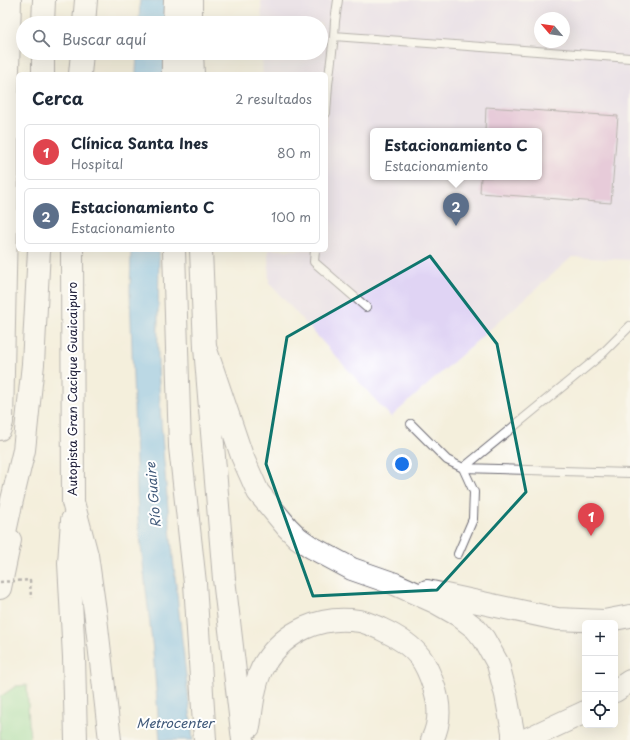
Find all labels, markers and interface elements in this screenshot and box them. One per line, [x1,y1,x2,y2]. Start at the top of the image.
north arrow [534,12,570,48]
search box [16,16,328,60]
icon: search [30,27,52,49]
text: Buscar aquí [62,27,146,50]
text: Cerca [32,85,83,111]
text: 2 resultados [235,89,312,108]
popup [370,128,542,180]
text: Clínica Santa Ines [71,131,208,154]
text: Estacionamiento C [384,133,528,156]
text: 1 [43,143,49,162]
text: 80 m [277,143,311,162]
text: Hospital [71,154,123,173]
text: Estacionamiento [384,156,488,175]
pin: 2 [443,193,469,226]
text: Estacionamiento C [71,195,214,218]
text: 2 [41,207,51,226]
text: 100 m [271,207,311,226]
text: Estacionamiento [71,218,175,237]
street label: Autopista Gran Cacique Guaicaipuro [63,282,81,496]
your location [392,454,412,474]
water label: Río Guaire [140,461,165,528]
pin: 1 [578,503,604,536]
map controls [582,620,618,728]
button: + [582,620,618,656]
button: − [582,656,618,692]
button: locate [582,692,618,728]
water label: Metrocenter [136,713,216,732]

